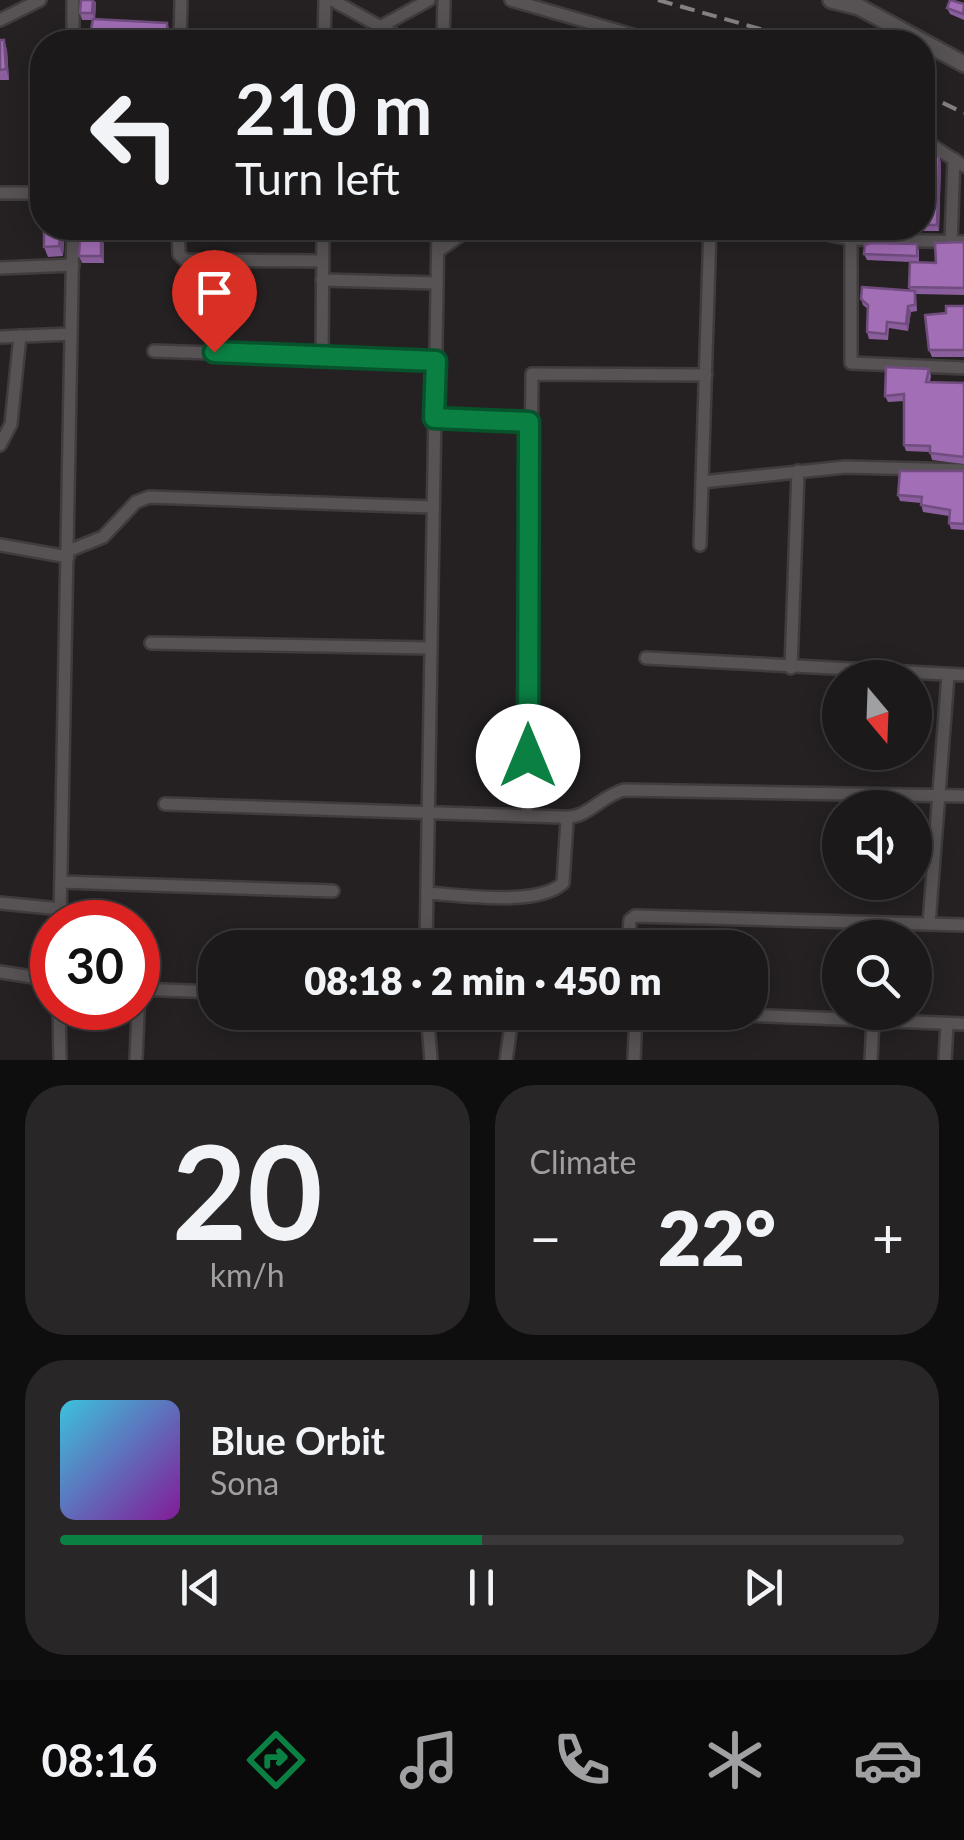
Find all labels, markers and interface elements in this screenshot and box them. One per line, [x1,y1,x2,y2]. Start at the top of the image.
text: 210 m [235,66,432,150]
icon: left [70,70,200,200]
text: Turn left [235,151,400,205]
pin [172,250,257,353]
icon: arrive [187,265,242,320]
north arrow [822,660,932,770]
map controls [822,660,932,1030]
position arrow [476,704,580,808]
button: sound [822,790,932,900]
speed limit sign: 30 [30,900,160,1030]
button: search [822,920,932,1030]
text: 08:18 · 2 min · 450 m [304,957,662,1003]
text: 20 [172,1112,323,1268]
text: Climate [530,1142,636,1181]
text: 22° [658,1192,776,1282]
text: − [530,1204,561,1270]
text: + [872,1204,904,1270]
text: km/h [210,1255,285,1294]
text: Blue Orbit [210,1417,385,1463]
text: Sona [210,1463,279,1502]
icon: previous [173,1560,228,1615]
icon: pause [454,1560,509,1615]
icon: next [736,1560,791,1615]
icon: directions [241,1725,311,1795]
icon: music [394,1725,464,1795]
icon: phone [547,1725,617,1795]
icon: climate [700,1725,770,1795]
icon: car [853,1725,923,1795]
text: 08:16 [42,1733,158,1787]

